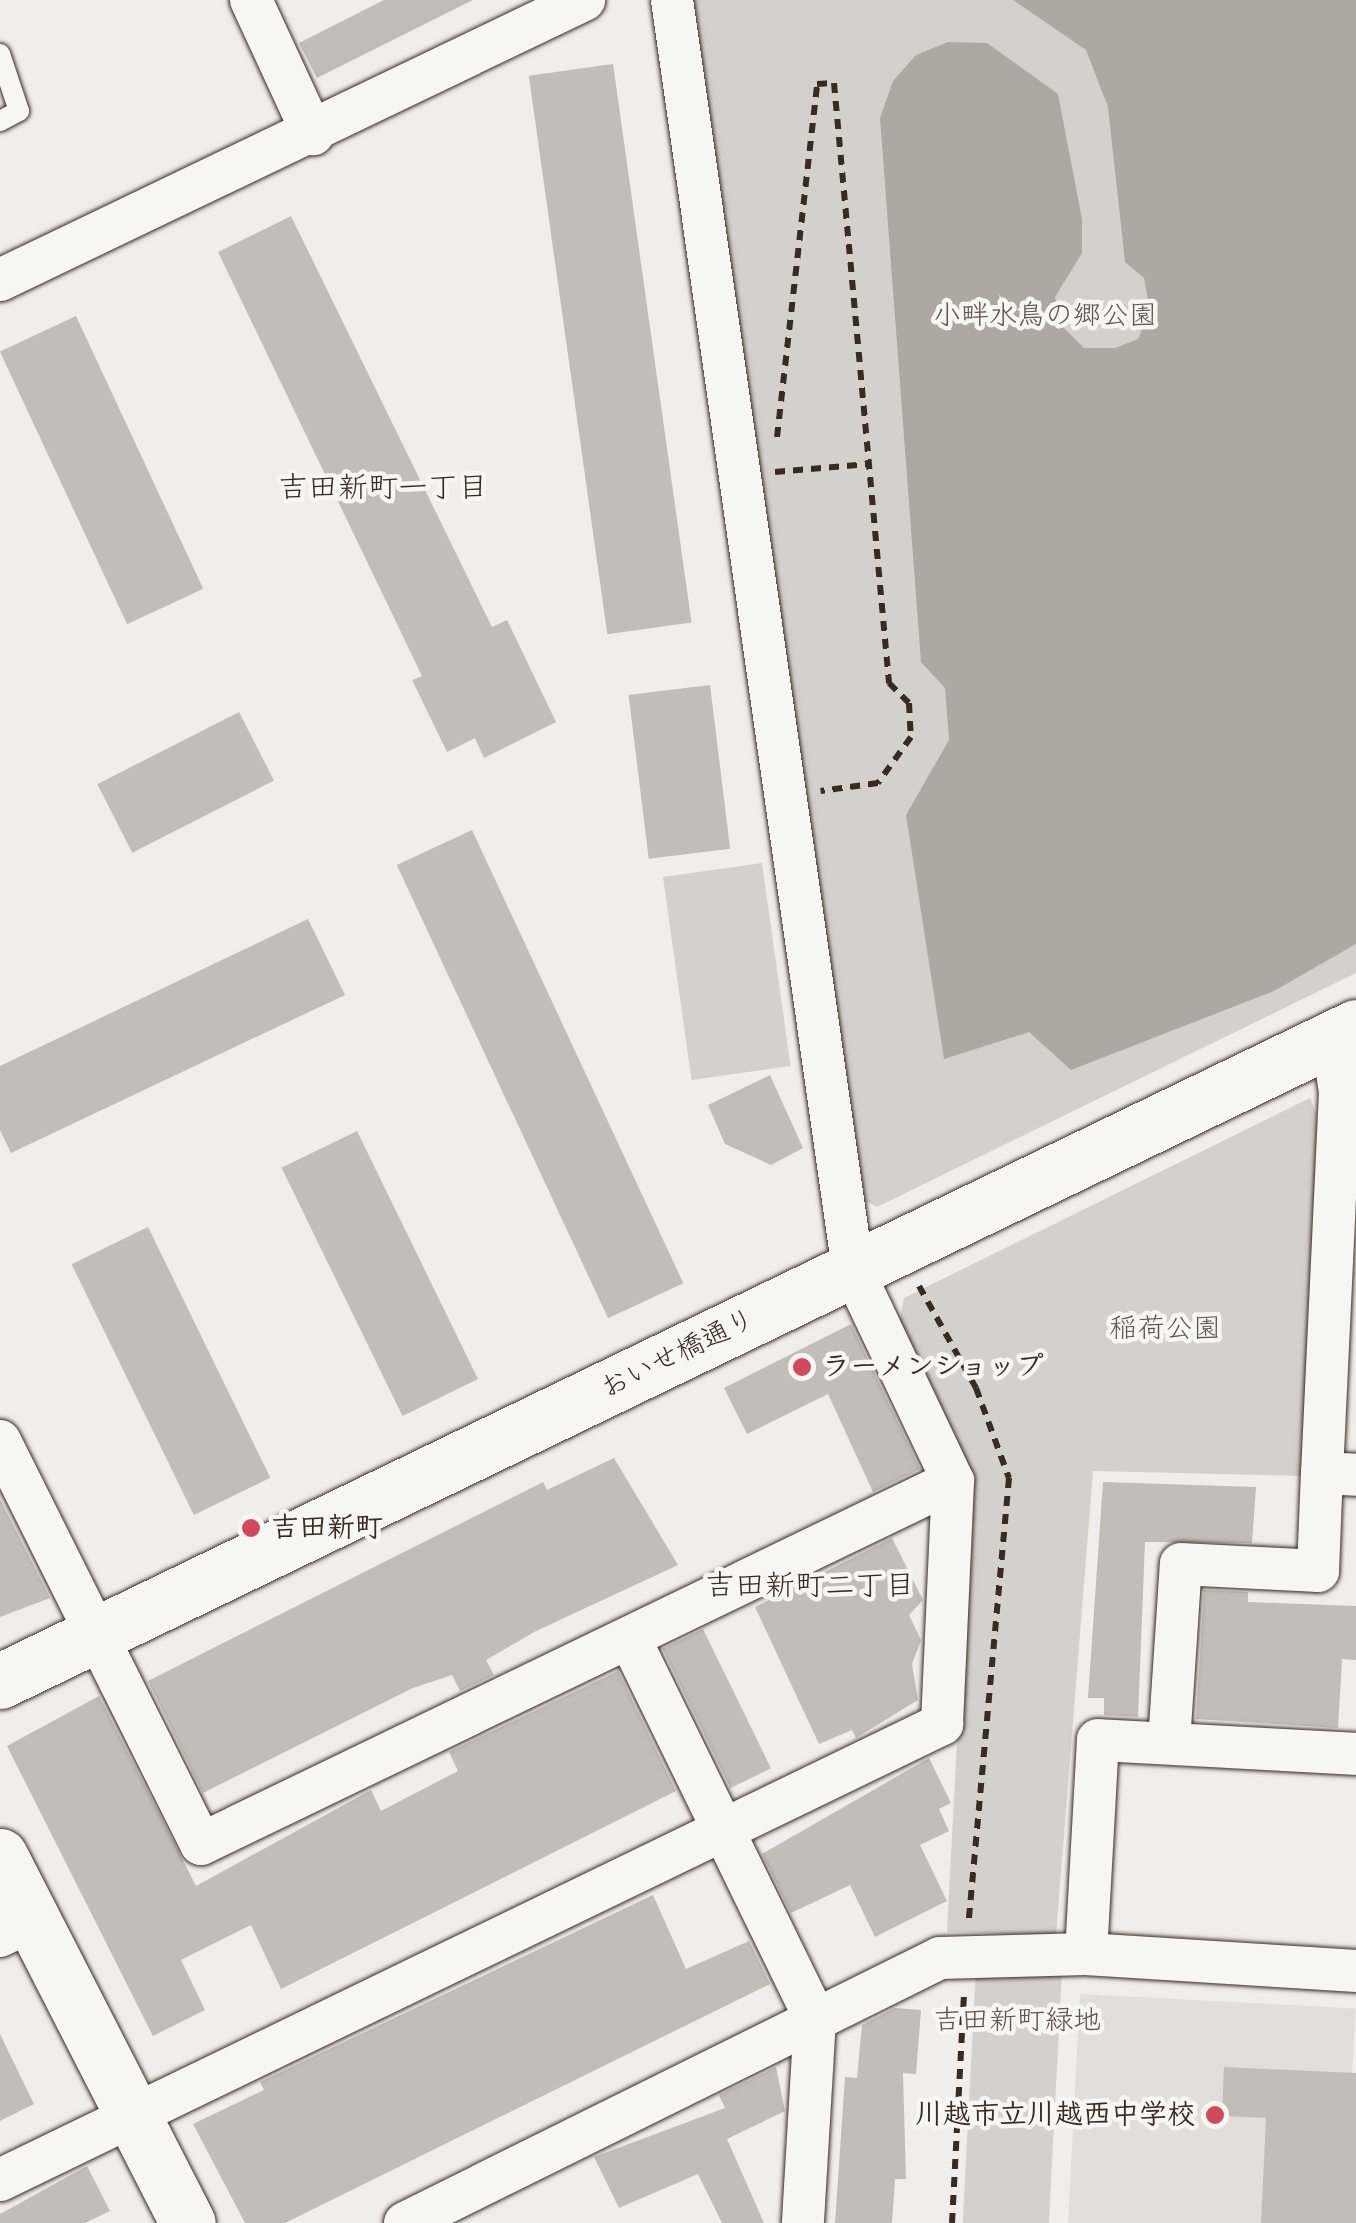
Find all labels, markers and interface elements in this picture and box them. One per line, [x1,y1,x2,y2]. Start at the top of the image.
park label: 小畔水鳥の郷公園 [933,299,1157,333]
district label: 吉田新町一丁目 [278,470,488,506]
street label: おいせ橋通り [595,1302,761,1406]
park label: 稲荷公園 [1109,1312,1221,1346]
place label: ラーメンショップ [822,1350,1046,1384]
marker: ラーメンショップ [791,1356,813,1378]
place label: 吉田新町 [271,1511,383,1545]
marker: 吉田新町 [240,1517,262,1539]
district label: 吉田新町二丁目 [705,1568,915,1604]
park label: 吉田新町緑地 [933,2004,1101,2038]
place label: 川越市立川越西中学校 [915,2098,1195,2132]
marker: 川越市立川越西中学校 [1204,2104,1226,2126]

